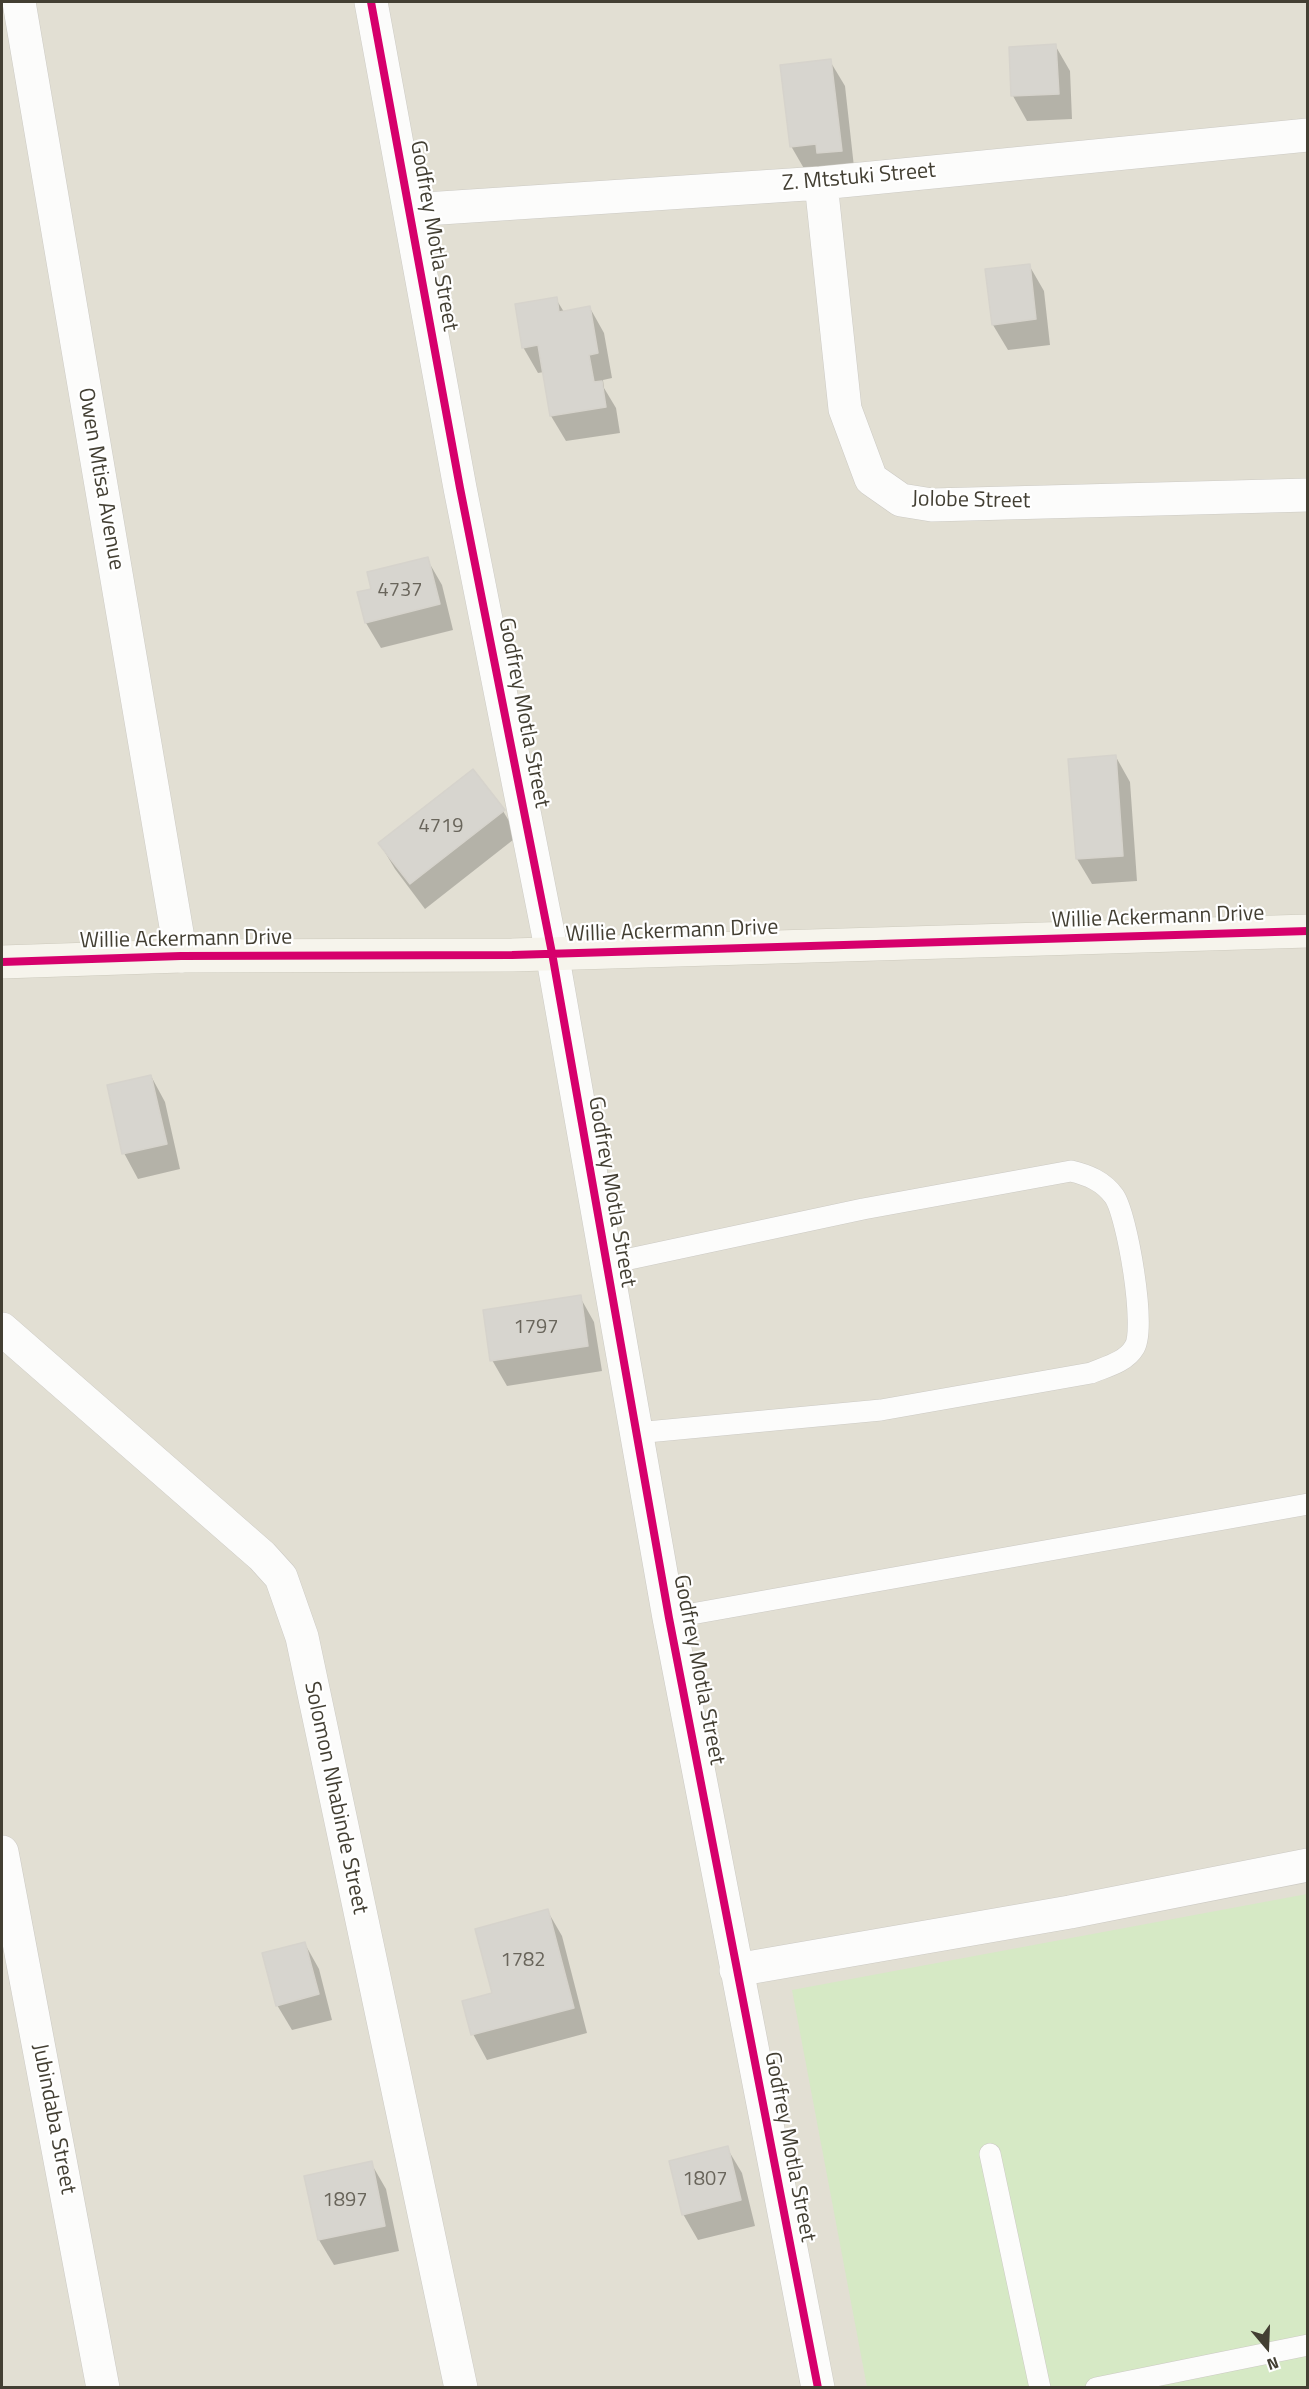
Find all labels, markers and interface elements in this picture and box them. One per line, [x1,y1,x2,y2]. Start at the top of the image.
street label: Godfrey Motla Street [403,139,463,333]
street label: Z. Mtstuki Street [781,158,937,198]
street label: Owen Mtisa Avenue [71,386,129,572]
street label: Jolobe Street [911,487,1031,515]
house number: 4737 [378,579,422,603]
street label: Godfrey Motla Street [492,616,554,810]
house number: 4719 [419,815,463,839]
street label: Willie Ackermann Drive [1051,901,1265,935]
street label: Willie Ackermann Drive [565,915,779,949]
street label: Willie Ackermann Drive [79,925,293,955]
street label: Godfrey Motla Street [581,1095,641,1289]
house number: 1797 [514,1316,558,1340]
street label: Godfrey Motla Street [667,1573,729,1767]
street label: Solomon Nhabinde Street [297,1679,373,1917]
house number: 1782 [501,1949,545,1973]
street label: Jubindaba Street [25,2041,81,2197]
street label: Godfrey Motla Street [758,2050,820,2244]
house number: 1807 [683,2168,727,2192]
house number: 1897 [323,2189,367,2213]
north arrow [1237,2317,1297,2377]
text: N [1264,2351,1282,2377]

